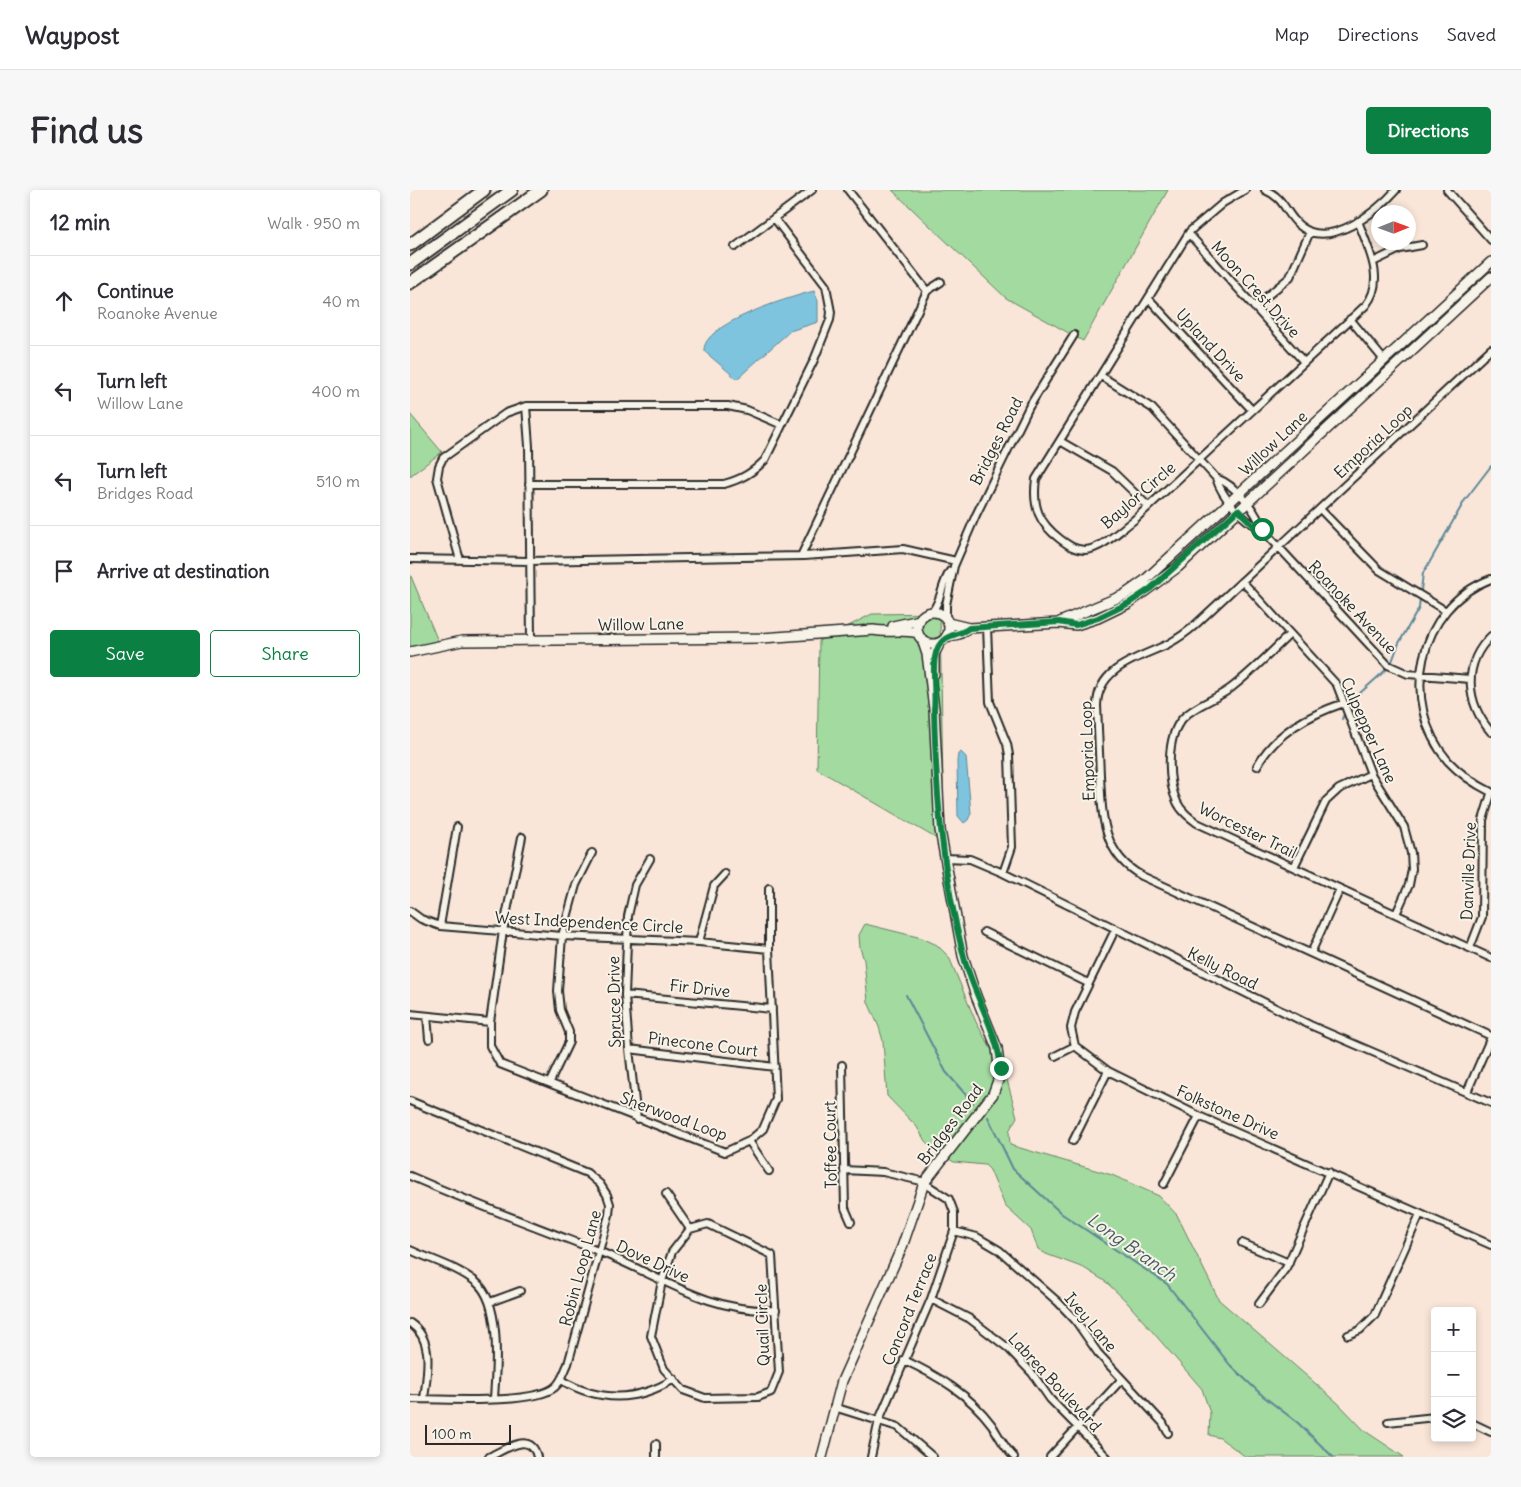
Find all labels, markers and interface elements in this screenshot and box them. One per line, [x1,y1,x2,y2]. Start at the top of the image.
text: Waypost [25,20,119,50]
text: Map [1274,23,1309,46]
text: Directions [1337,23,1419,46]
text: Saved [1447,23,1496,46]
button: Directions [1366,107,1491,154]
text: Find us [30,108,143,152]
north arrow [1371,205,1416,250]
text: 12 min [50,209,110,236]
text: Walk · 950 m [267,213,360,233]
street label: Moon Crest Drive [1207,236,1305,342]
text: Continue [97,279,174,303]
icon: ahead [50,287,78,315]
text: 40 m [322,291,360,311]
text: Roanoke Avenue [97,303,218,323]
street label: Upland Drive [1172,304,1250,386]
text: Turn left [97,369,167,393]
icon: left [50,377,78,405]
text: 400 m [312,381,360,401]
text: Willow Lane [97,393,183,413]
street label: Bridges Road [965,394,1027,488]
street label: Emporia Loop [1330,400,1416,482]
street label: Willow Lane [1235,406,1311,480]
street label: Baylor Circle [1097,457,1179,533]
text: Turn left [97,459,167,483]
icon: left [50,467,78,495]
text: 510 m [316,471,360,491]
text: Bridges Road [97,483,193,503]
route start [1251,518,1274,541]
street label: Roanoke Avenue [1305,556,1401,658]
icon: arrive [50,557,78,585]
text: Arrive at destination [97,559,270,583]
street label: Willow Lane [598,613,684,635]
button: Save [50,630,200,677]
button: Share [210,630,360,677]
street label: Culpepper Lane [1337,674,1401,786]
street label: Emporia Loop [1075,701,1099,801]
street label: Worcester Trail [1195,798,1301,862]
street label: Danville Drive [1456,821,1480,921]
street label: West Independence Circle [494,907,684,937]
street label: Kelly Road [1185,942,1261,994]
street label: Spruce Drive [603,956,625,1048]
street label: Fir Drive [669,975,731,1001]
street label: Pinecone Court [647,1027,760,1061]
route end [990,1057,1013,1080]
street label: Bridges Road [913,1080,987,1168]
street label: Folkstone Drive [1174,1080,1282,1144]
street label: Sherwood Loop [618,1087,730,1145]
street label: Toffee Court [819,1100,841,1189]
street label: Robin Loop Lane [555,1208,605,1328]
water label: Long Branch [1083,1208,1182,1286]
street label: Dove Drive [613,1235,693,1287]
street label: Concord Terrace [877,1250,941,1368]
street label: Quail Circle [751,1284,773,1366]
street label: Ivey Lane [1060,1288,1122,1356]
map controls [1431,1307,1476,1442]
button: + [1431,1307,1476,1352]
street label: Labrea Boulevard [1004,1328,1106,1436]
button: − [1431,1352,1476,1397]
button: layers [1431,1397,1476,1442]
scale bar [425,1422,511,1445]
text: 100 m [432,1425,472,1443]

